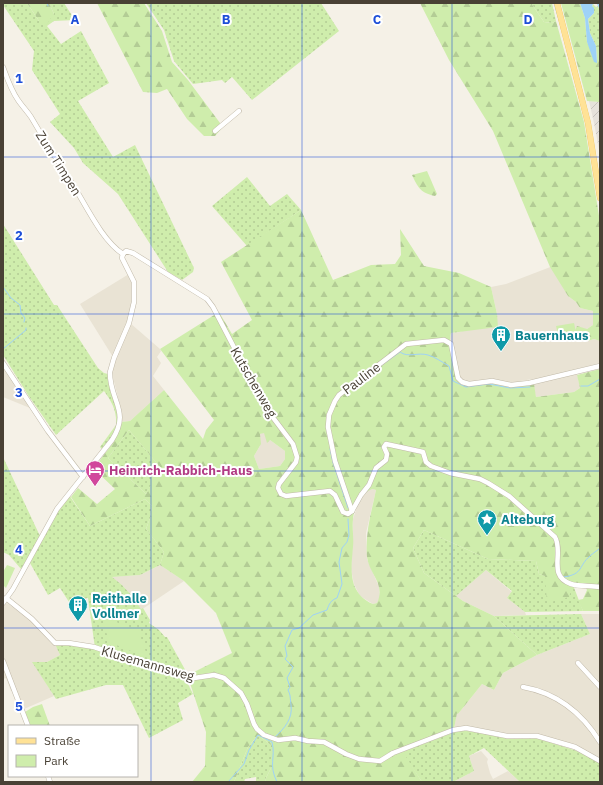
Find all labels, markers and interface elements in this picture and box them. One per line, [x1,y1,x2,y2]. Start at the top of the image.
text: A [71,11,80,28]
text: B [222,11,231,28]
text: C [373,11,382,28]
text: D [523,11,533,28]
text: 1 [15,70,23,87]
street label: Zum Timpen [32,128,85,199]
text: 2 [15,227,23,244]
building icon: Bauernhaus [490,324,512,352]
place label: Bauernhaus [515,327,589,344]
street label: Kutschenweg [227,344,281,421]
street label: Pauline [339,359,384,398]
text: 3 [15,384,23,401]
hotel icon: Heinrich-Rabbich-Haus [84,459,106,487]
place label: Heinrich-Rabbich-Haus [109,462,253,479]
place icon: Alteburg [476,508,498,536]
place label: Alteburg [501,511,555,528]
text: 4 [15,541,23,558]
place label: Reithalle Vollmer [92,590,147,622]
building icon: Reithalle Vollmer [67,594,89,622]
street label: Klusemannsweg [99,642,196,685]
text: 5 [15,698,23,715]
legend [8,725,138,777]
text: Straße [44,733,81,748]
text: Park [44,753,69,768]

